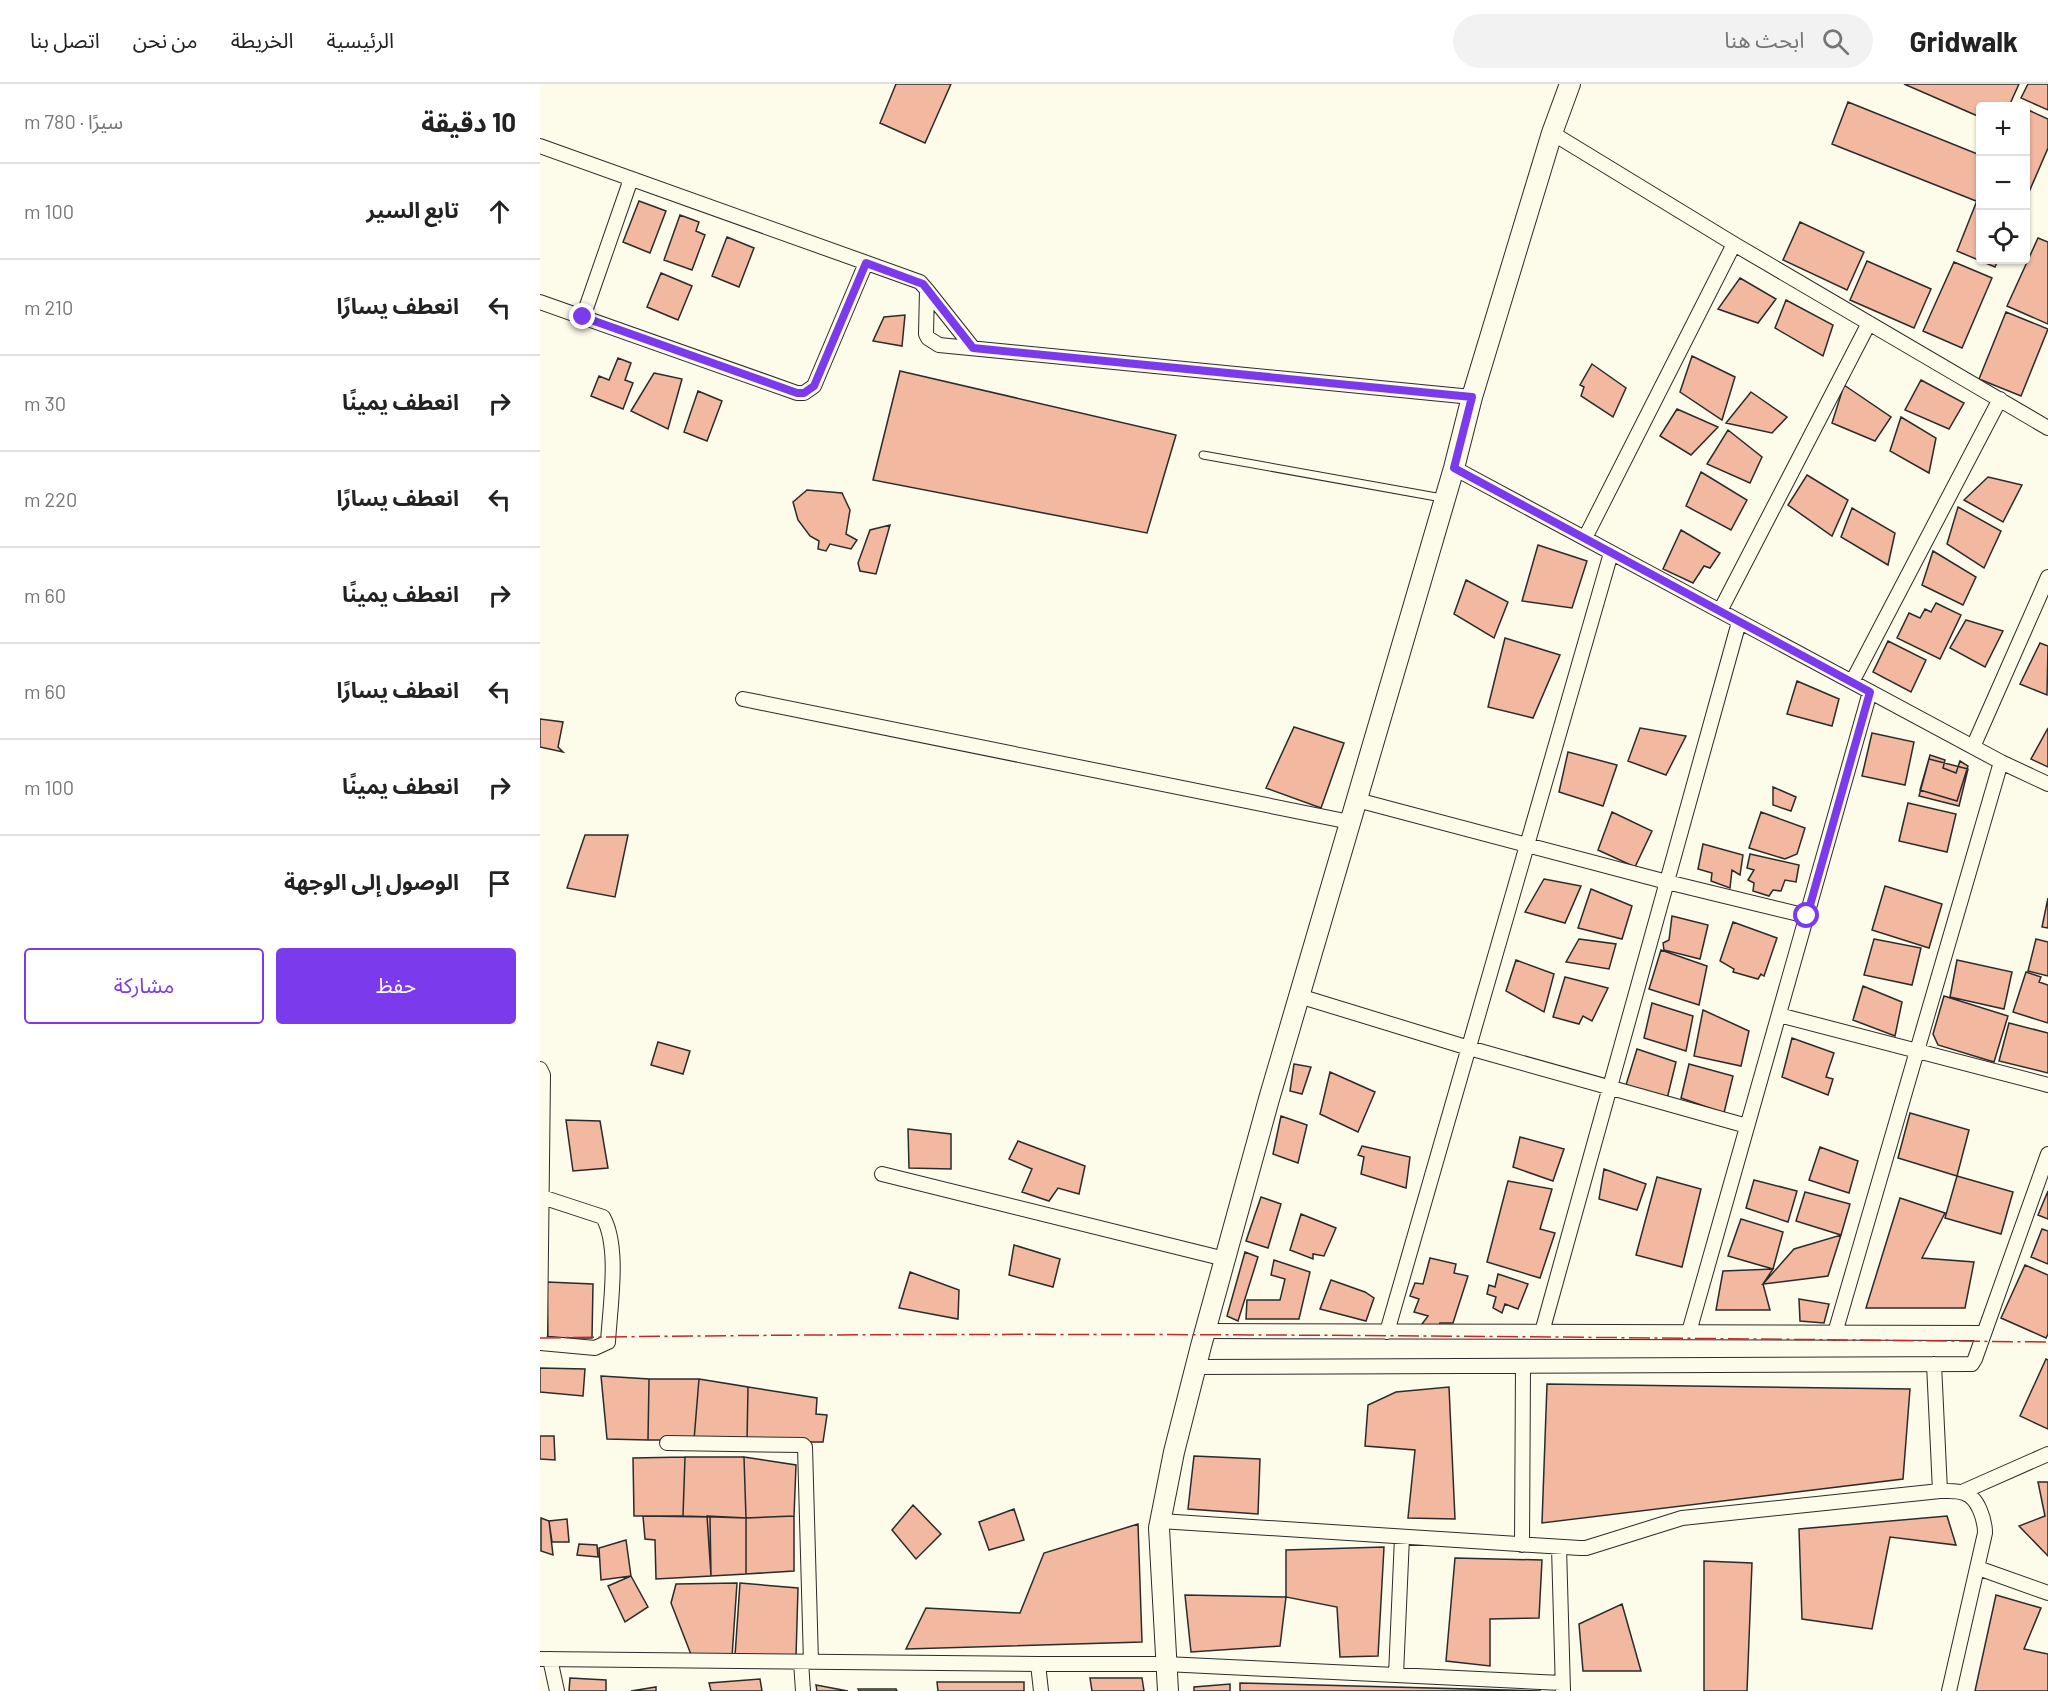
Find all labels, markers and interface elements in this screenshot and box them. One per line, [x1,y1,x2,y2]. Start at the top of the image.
search box [1453,14,1873,68]
text: Gridwalk [1909,24,2018,58]
icon: search [1819,25,1852,58]
text: ابحث هنا [1724,26,1804,52]
text: اتصل بنا [30,27,100,52]
text: من نحن [133,27,198,52]
text: الخريطة [231,27,294,52]
text: الرئيسية [327,27,394,52]
map controls [1976,102,2030,264]
button: + [1976,102,2030,156]
text: 10 دقيقة [421,106,516,137]
text: سيرًا · 780 m [24,109,123,133]
button: − [1976,156,2030,210]
icon: ahead [483,195,516,228]
text: تابع السير [366,196,459,222]
text: 100 m [24,199,74,223]
button: locate [1976,210,2030,264]
icon: left [483,291,516,324]
text: انعطف يسارًا [336,292,459,318]
text: 210 m [24,295,73,319]
route end [569,303,595,329]
icon: right [483,387,516,420]
text: انعطف يمينًا [342,388,459,414]
text: 30 m [24,391,66,415]
icon: left [483,483,516,516]
text: انعطف يسارًا [336,484,459,510]
text: 220 m [24,487,77,511]
icon: right [483,579,516,612]
text: انعطف يمينًا [342,580,459,606]
text: 60 m [24,583,66,607]
icon: left [483,675,516,708]
text: انعطف يسارًا [336,676,459,702]
text: 60 m [24,679,66,703]
icon: right [483,771,516,804]
text: انعطف يمينًا [342,772,459,798]
text: 100 m [24,775,74,799]
icon: arrive [483,867,516,900]
text: الوصول إلى الوجهة [284,868,459,894]
route start [1793,902,1819,928]
button: مشاركة [24,948,264,1024]
button: حفظ [276,948,516,1024]

